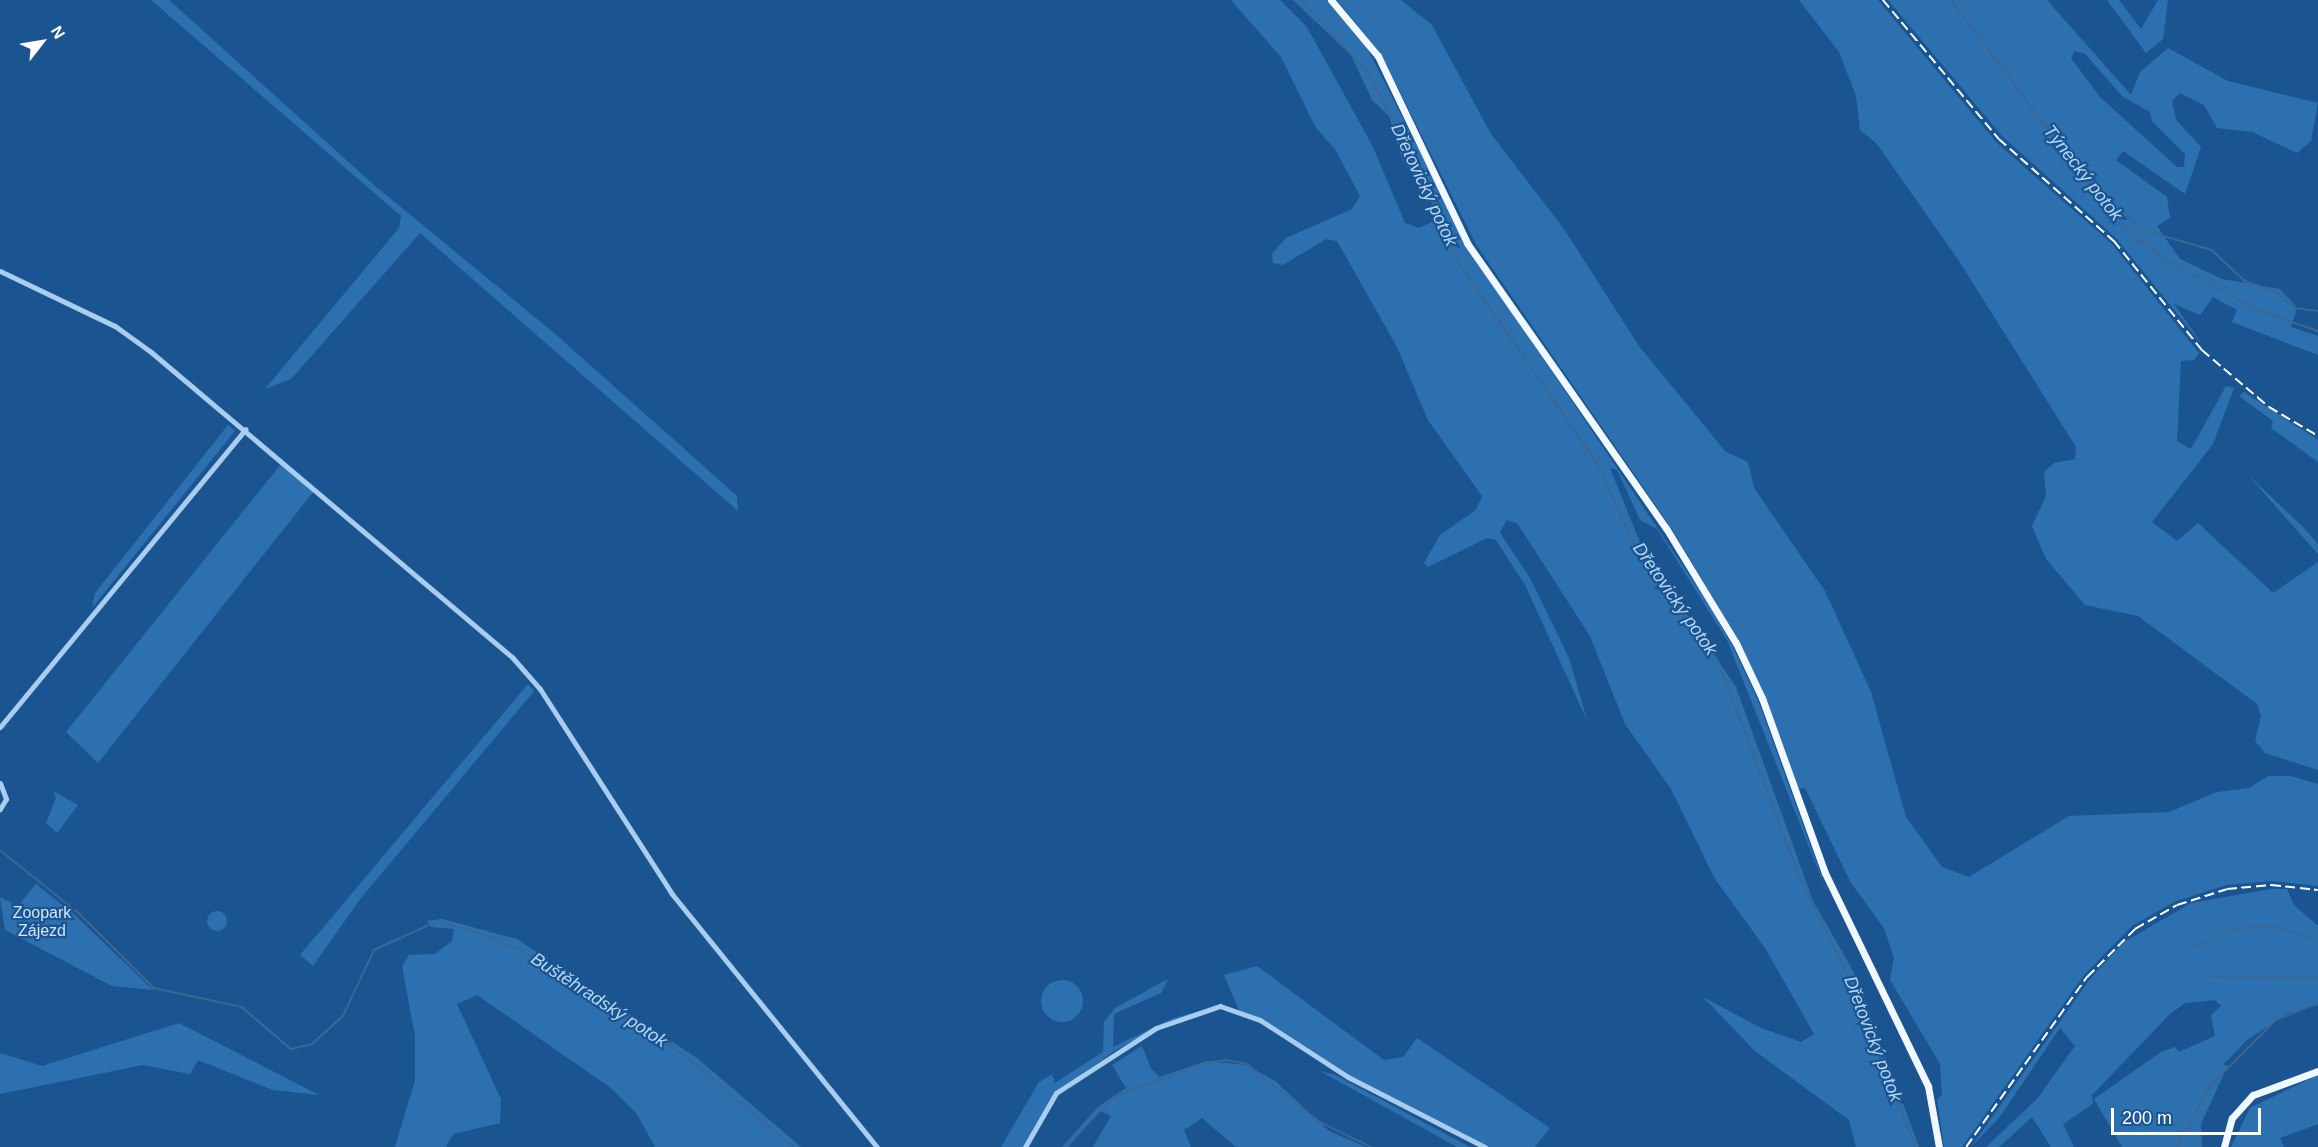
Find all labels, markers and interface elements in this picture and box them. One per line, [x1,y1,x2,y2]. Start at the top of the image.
north arrow [12,12,72,72]
text: N [48,23,68,42]
water label: Dřetovický potok [1386,120,1462,250]
water label: Týnecký potok [2039,121,2127,225]
water label: Dřetovický potok [1628,538,1722,660]
park label: Zoopark Zájezd [13,903,71,941]
water label: Buštěhradský potok [527,948,671,1052]
water label: Dřetovický potok [1839,973,1907,1105]
scale bar [2114,1096,2264,1134]
text: 200 m [2122,1108,2172,1128]

